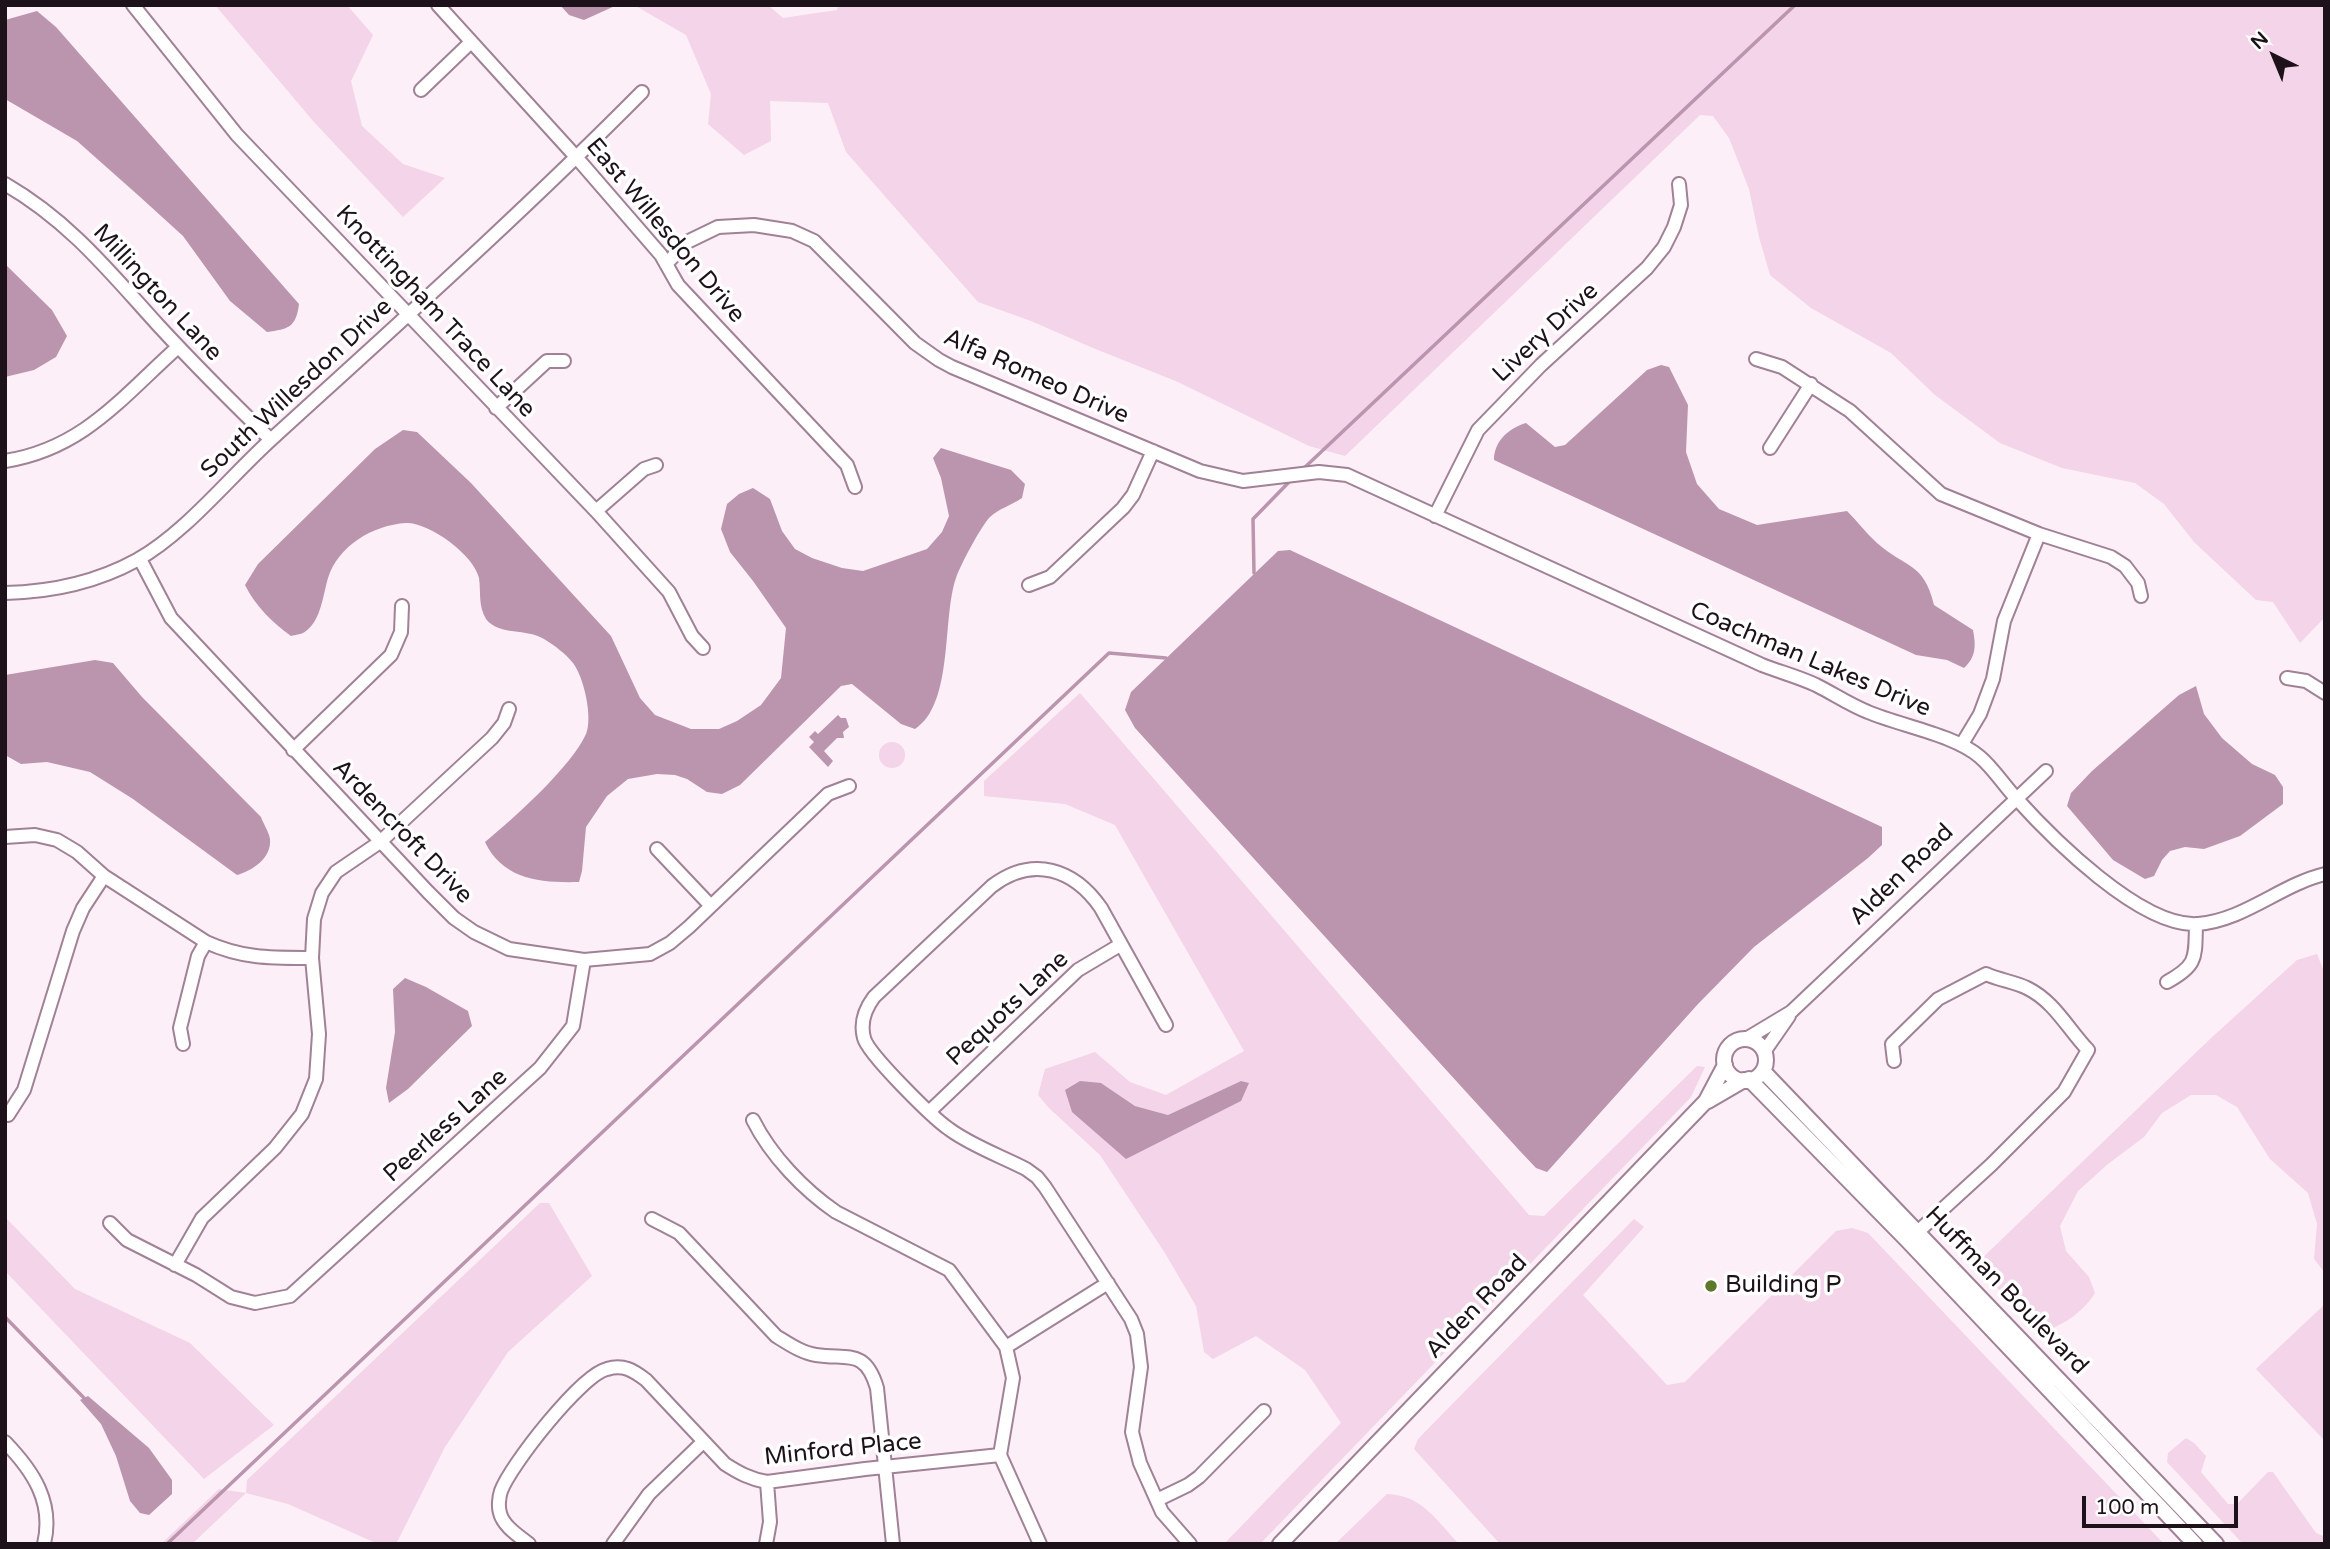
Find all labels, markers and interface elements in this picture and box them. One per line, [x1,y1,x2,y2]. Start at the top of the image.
north arrow [2239,21,2309,91]
text: N [2247,27,2273,54]
street label: East Willesdon Drive [579,133,751,329]
street label: Knottingham Trace Lane [329,200,541,424]
street label: Millington Lane [86,219,228,367]
street label: Livery Drive [1487,277,1605,389]
street label: South Willesdon Drive [195,293,399,485]
street label: Alfa Romeo Drive [939,323,1133,431]
street label: Coachman Lakes Drive [1685,596,1935,724]
street label: Ardencroft Drive [326,754,478,910]
street label: Alden Road [1844,818,1960,932]
street label: Pequots Lane [941,945,1075,1073]
street label: Peerless Lane [378,1063,514,1189]
street label: Huffman Boulevard [1918,1201,2094,1381]
street label: Alden Road [1420,1249,1534,1365]
place label: Building P [1725,1272,1841,1300]
marker: Building P [1703,1278,1719,1294]
street label: Minford Place [763,1427,923,1473]
scale bar [2085,1482,2241,1526]
text: 100 m [2095,1495,2159,1520]

